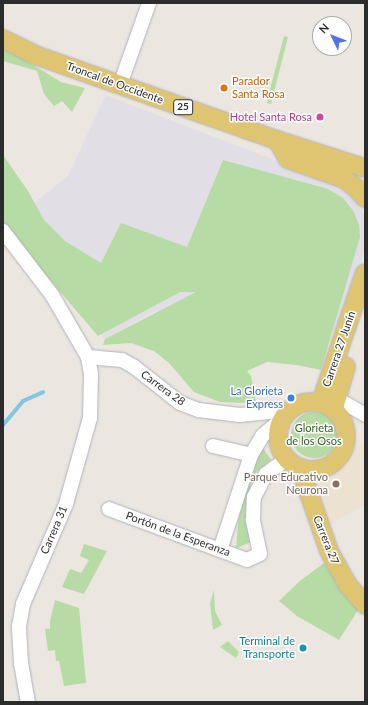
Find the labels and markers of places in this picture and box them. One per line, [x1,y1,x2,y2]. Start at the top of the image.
place label: Parador Santa Rosa [232,75,285,101]
marker: Parador Santa Rosa [219,83,229,93]
place label: Hotel Santa Rosa [230,110,312,124]
marker: Hotel Santa Rosa [315,112,325,122]
place label: La Glorieta Express [230,385,283,411]
marker: La Glorieta Express [286,393,296,403]
place label: Parque Educativo Neurona [244,471,328,497]
marker: Parque Educativo Neurona [331,479,341,489]
place label: Terminal de Transporte [239,635,295,661]
marker: Terminal de Transporte [298,643,308,653]

